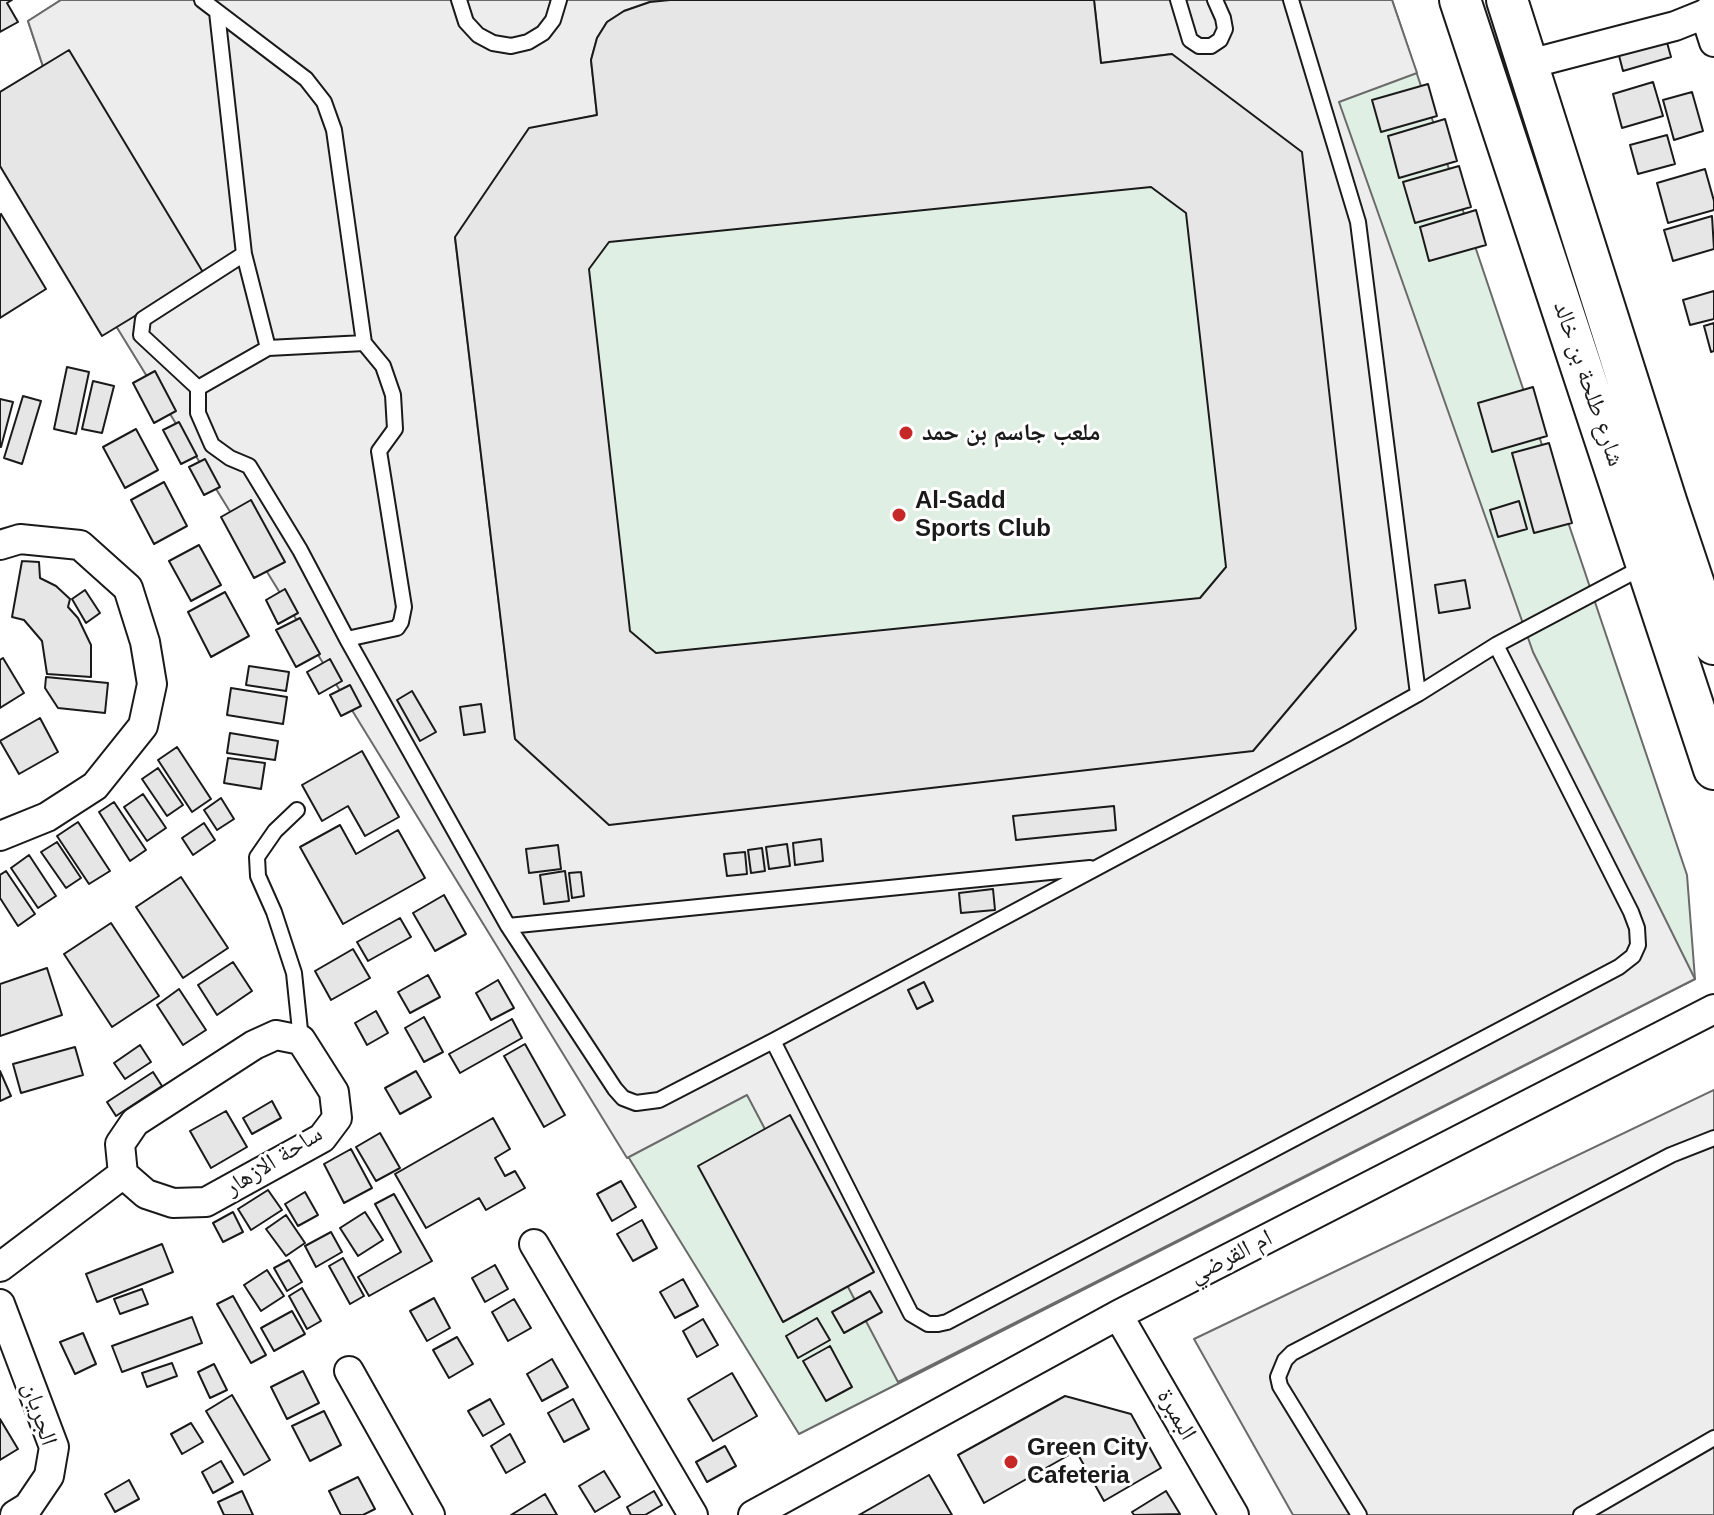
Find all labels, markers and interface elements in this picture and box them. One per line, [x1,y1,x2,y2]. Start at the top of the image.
street label: شارع طلحة بن خالد [1546,298,1630,470]
place label: ملعب جاسم بن حمد [922,419,1100,447]
marker: ملعب جاسم بن حمد [897,424,915,442]
place label: Al-Sadd Sports Club [915,487,1051,543]
marker: Al-Sadd Sports Club [890,506,908,524]
street label: ساحة الازهار [220,1120,328,1202]
street label: ام القرضي [1185,1224,1277,1290]
street label: الجريان [15,1379,63,1449]
street label: البمبرة [1150,1384,1202,1446]
place label: Green City Cafeteria [1027,1434,1148,1490]
marker: Green City Cafeteria [1002,1453,1020,1471]

